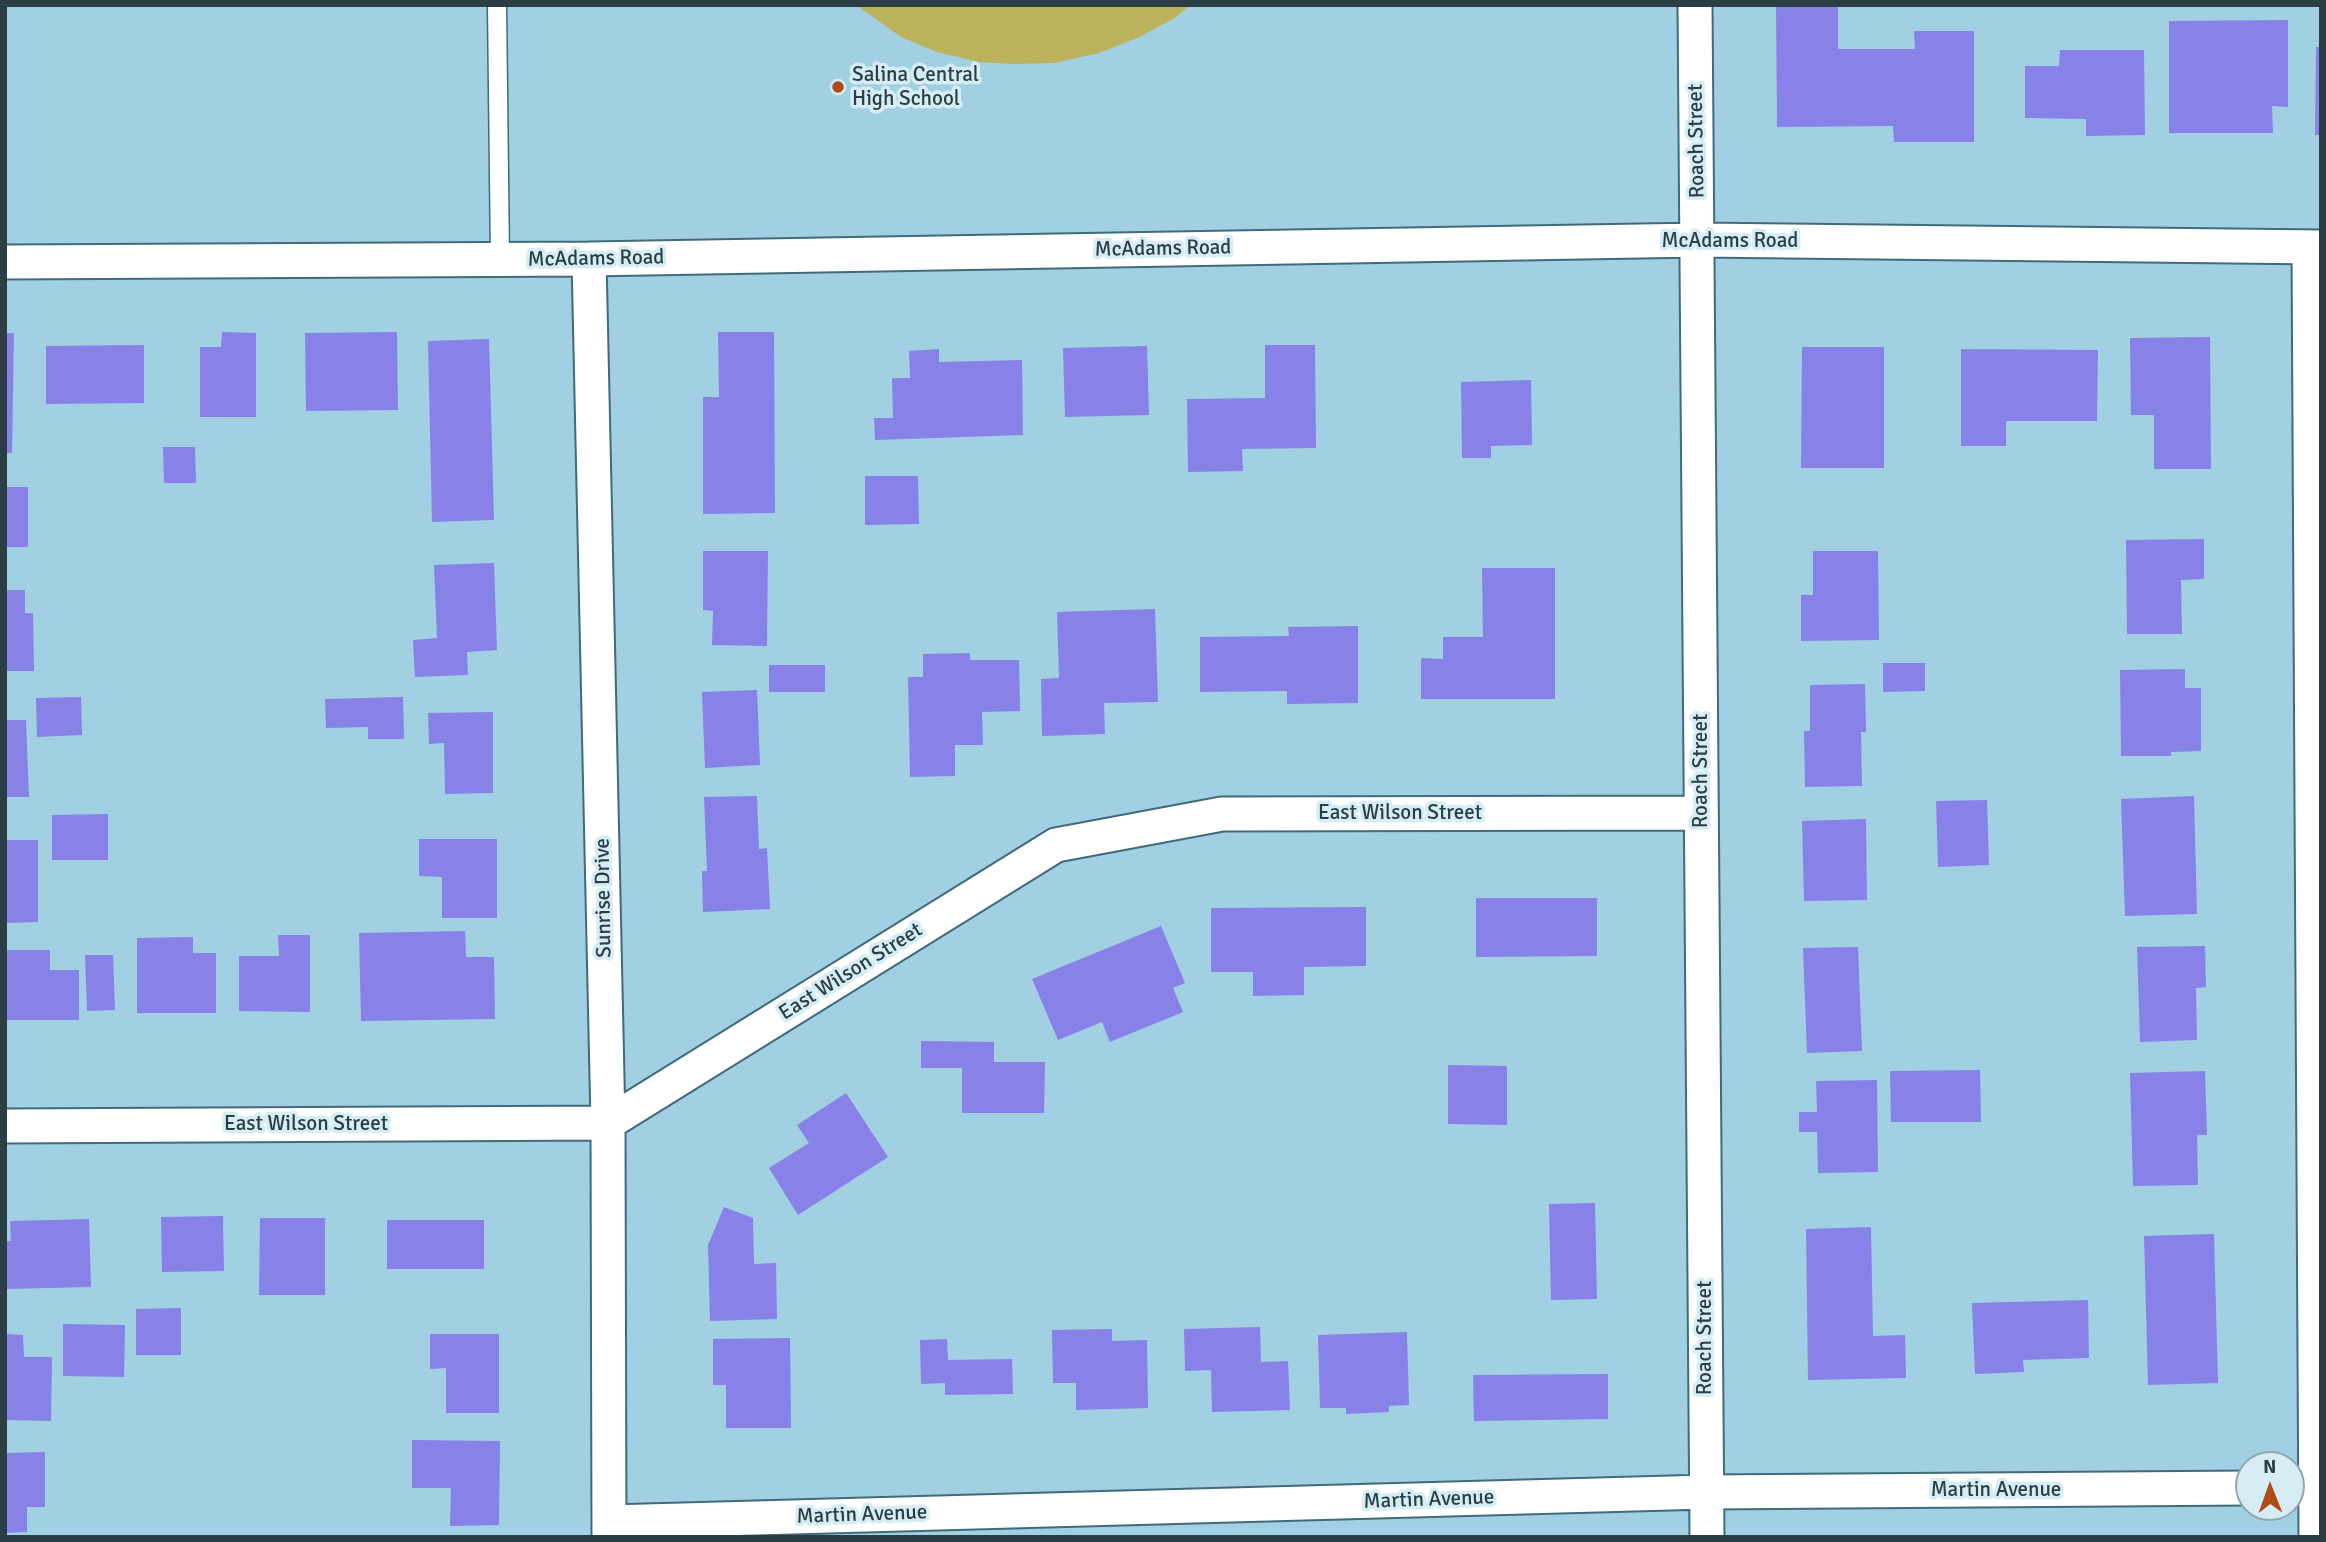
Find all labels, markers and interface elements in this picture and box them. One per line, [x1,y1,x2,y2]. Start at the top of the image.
place label: Salina Central High School [852,62,979,112]
marker: Salina Central High School [830,79,846,95]
street label: Roach Street [1683,84,1711,198]
street label: McAdams Road [1662,228,1798,254]
street label: McAdams Road [1094,235,1232,263]
street label: McAdams Road [527,245,665,273]
street label: Roach Street [1688,714,1714,828]
street label: East Wilson Street [1318,800,1482,826]
street label: Sunrise Drive [590,838,618,958]
street label: East Wilson Street [775,918,927,1026]
street label: East Wilson Street [224,1111,388,1137]
street label: Roach Street [1692,1281,1718,1395]
north arrow [2235,1451,2305,1521]
text: N [2263,1455,2276,1479]
street label: Martin Avenue [1931,1477,2061,1503]
street label: Martin Avenue [1363,1485,1495,1515]
street label: Martin Avenue [796,1500,928,1530]

